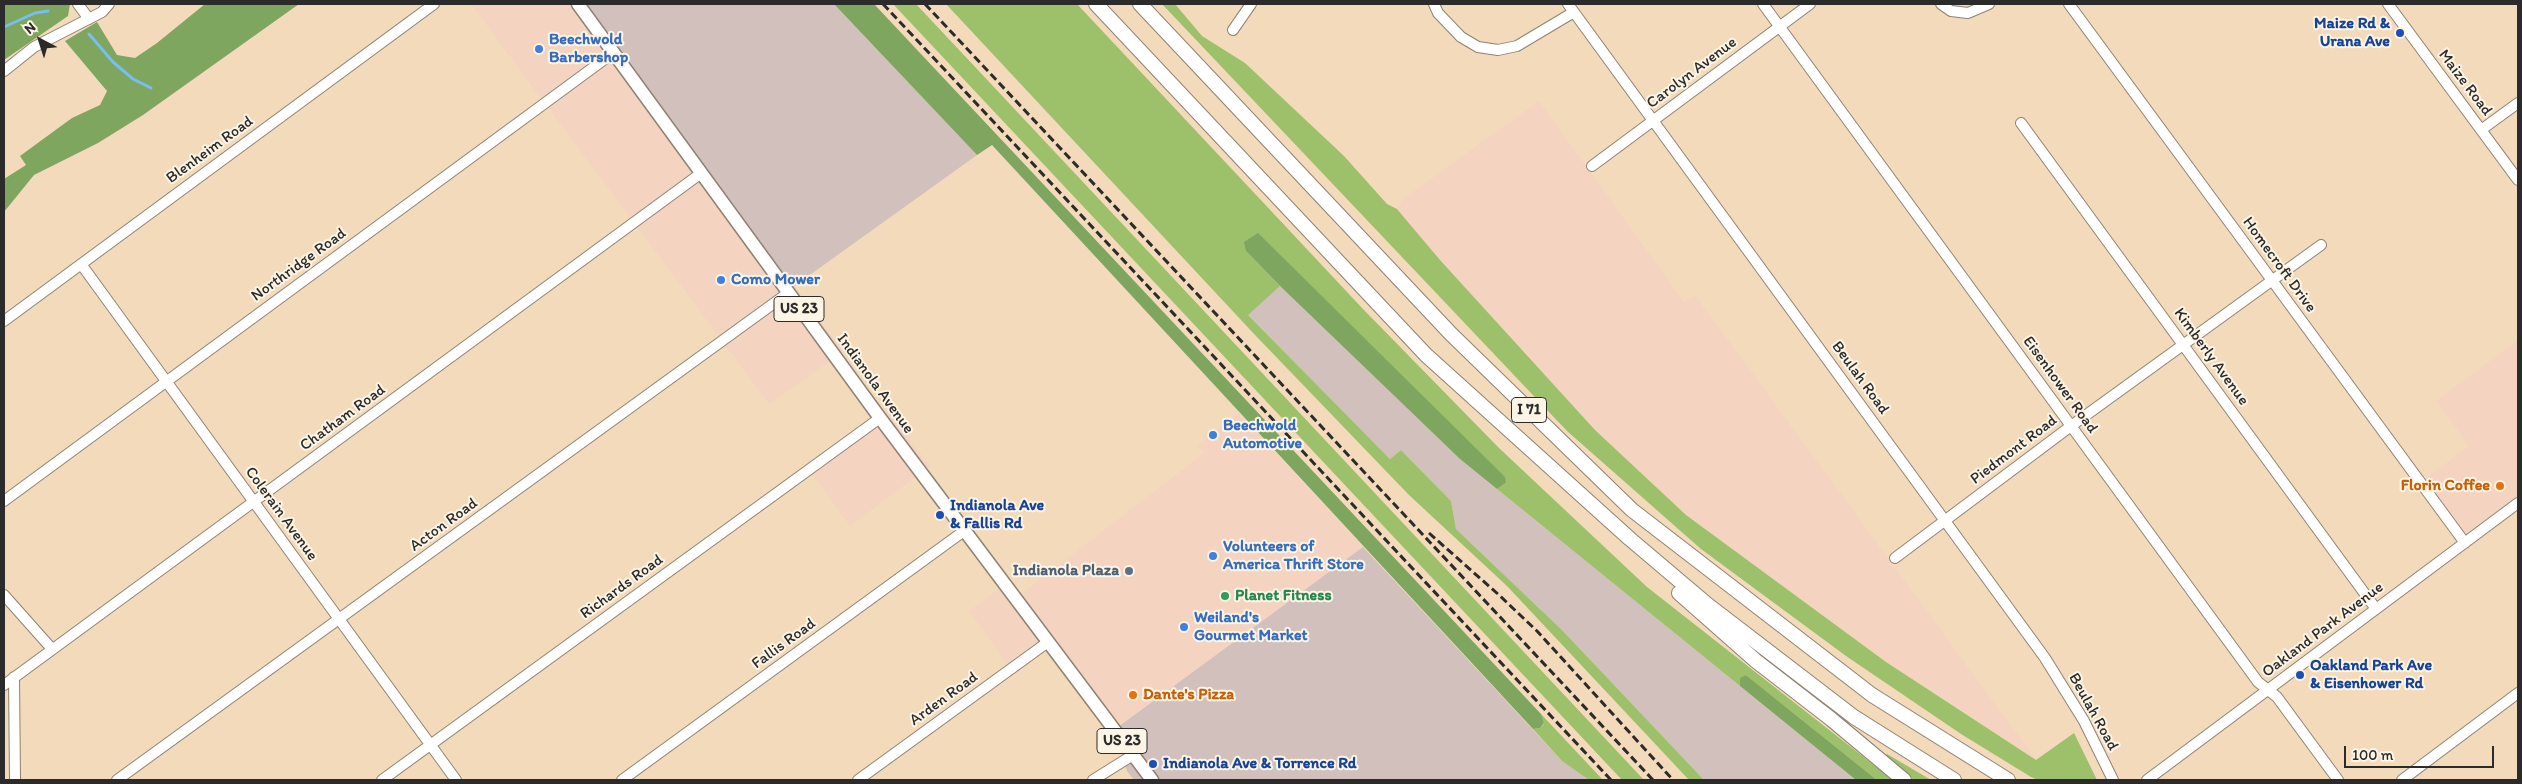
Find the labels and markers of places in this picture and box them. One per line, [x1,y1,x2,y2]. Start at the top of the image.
place label: Maize Rd & Urana Ave [2314,14,2390,52]
marker: Maize Rd & Urana Ave [2394,27,2406,39]
place label: Beechwold Barbershop [549,30,628,68]
marker: Beechwold Barbershop [533,43,545,55]
place label: Como Mower [731,270,820,290]
marker: Como Mower [715,274,727,286]
place label: Beechwold Automotive [1223,416,1302,454]
marker: Beechwold Automotive [1207,429,1219,441]
place label: Florin Coffee [2401,476,2490,496]
marker: Florin Coffee [2494,480,2506,492]
place label: Indianola Ave & Fallis Rd [950,496,1044,534]
marker: Indianola Ave & Fallis Rd [934,509,946,521]
place label: Volunteers of America Thrift Store [1223,537,1364,575]
marker: Volunteers of America Thrift Store [1207,550,1219,562]
place label: Indianola Plaza [1013,561,1119,581]
marker: Indianola Plaza [1123,565,1135,577]
place label: Planet Fitness [1235,586,1332,606]
marker: Planet Fitness [1219,590,1231,602]
place label: Weiland's Gourmet Market [1194,608,1308,646]
marker: Weiland's Gourmet Market [1178,621,1190,633]
place label: Oakland Park Ave & Eisenhower Rd [2310,656,2432,694]
marker: Oakland Park Ave & Eisenhower Rd [2294,669,2306,681]
place label: Dante's Pizza [1143,685,1234,705]
marker: Dante's Pizza [1127,689,1139,701]
place label: Indianola Ave & Torrence Rd [1163,754,1357,774]
marker: Indianola Ave & Torrence Rd [1147,758,1159,770]

